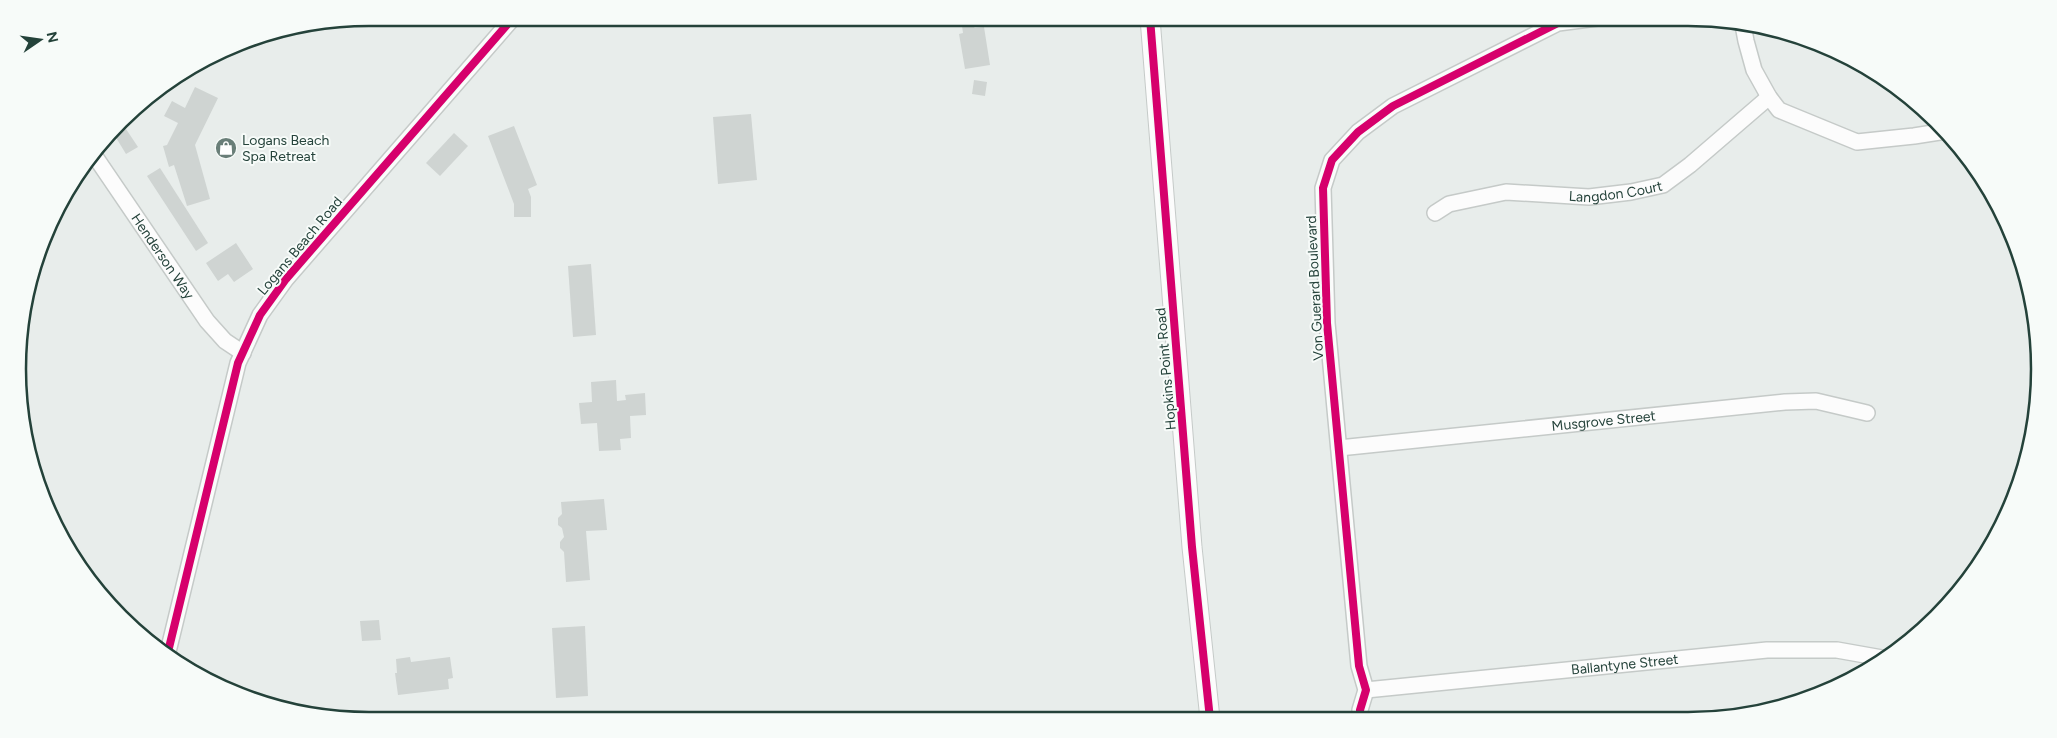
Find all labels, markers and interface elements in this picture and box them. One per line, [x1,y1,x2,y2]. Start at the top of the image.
north arrow [15,15,65,65]
text: N [43,30,62,44]
place label: Logans Beach Spa Retreat [242,132,329,165]
shop icon: Logans Beach Spa Retreat [214,136,238,160]
street label: Langdon Court [1568,177,1664,206]
street label: Logans Beach Road [254,193,346,299]
street label: Henderson Way [128,210,198,303]
street label: Von Guerard Boulevard [1303,215,1327,361]
street label: Hopkins Point Road [1152,307,1180,431]
street label: Musgrove Street [1551,407,1656,435]
street label: Ballantyne Street [1570,650,1679,678]

